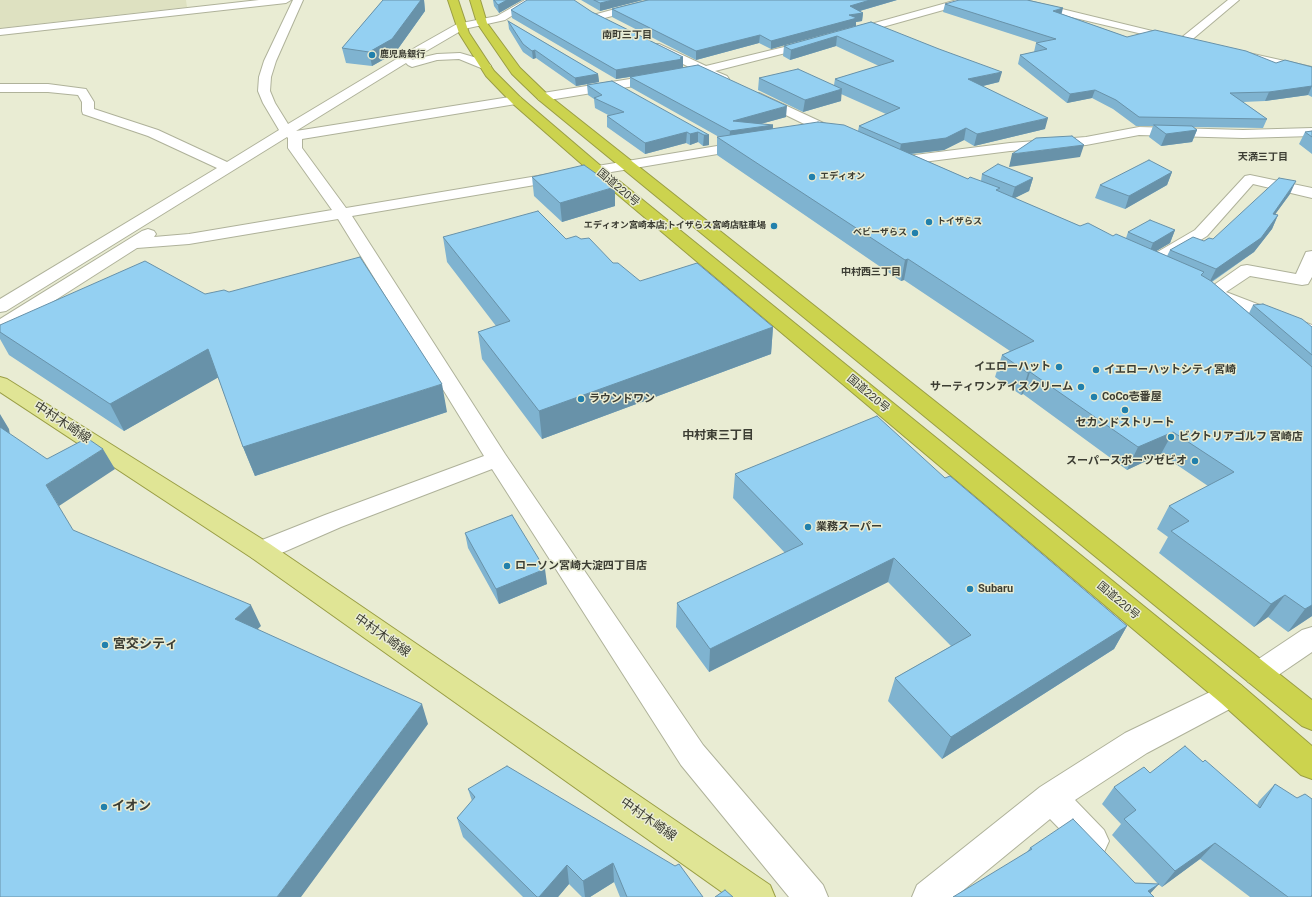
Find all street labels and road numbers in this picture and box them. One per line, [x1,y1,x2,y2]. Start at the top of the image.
street label: 国道220号 [594,166,642,210]
street label: 国道220号 [844,372,892,416]
street label: 中村木崎線 [30,399,94,447]
street label: 国道220号 [1094,579,1142,623]
street label: 中村木崎線 [351,611,413,661]
street label: 中村木崎線 [617,795,679,845]

